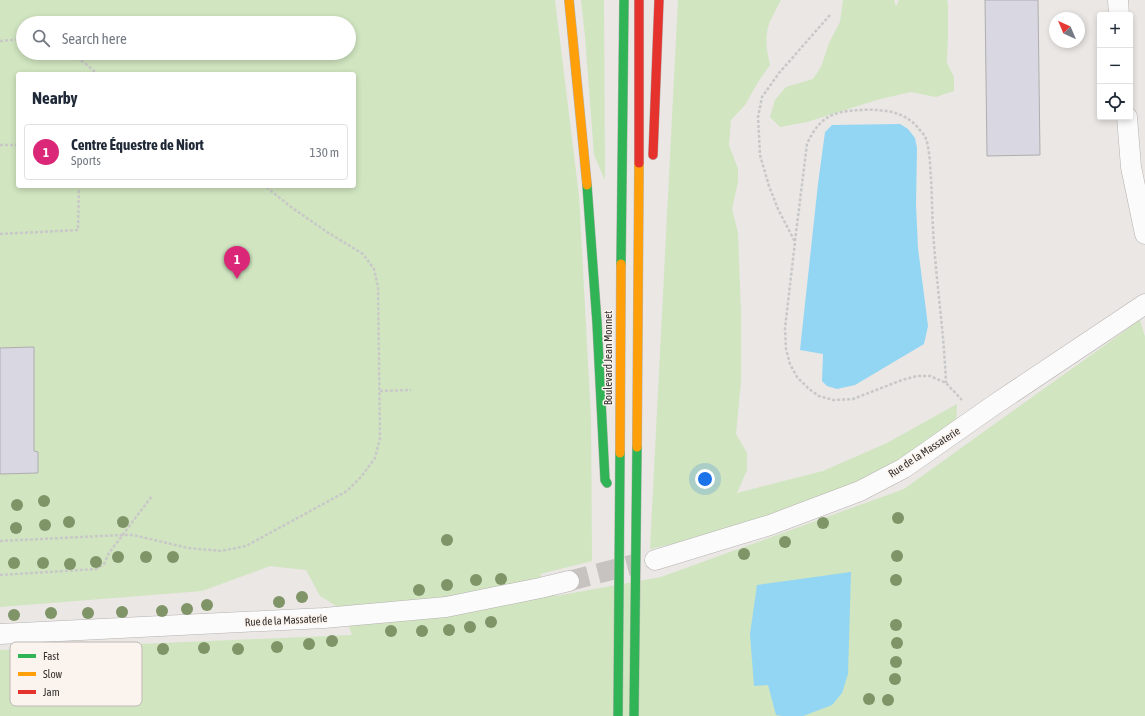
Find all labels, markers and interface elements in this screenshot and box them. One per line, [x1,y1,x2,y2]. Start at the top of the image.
north arrow [1049,12,1085,48]
map controls [1097,12,1133,120]
button: + [1097,12,1133,48]
search box [16,16,356,60]
icon: search [30,27,52,49]
text: Search here [62,30,127,47]
button: − [1097,48,1133,84]
button: locate [1097,84,1133,120]
text: Nearby [32,88,78,108]
text: Centre Équestre de Niort [71,136,204,153]
text: 1 [43,145,49,160]
text: 130 m [310,145,339,160]
text: Sports [71,153,101,168]
pin: 1 [224,246,250,279]
street label: Boulevard Jean Monnet [602,311,614,405]
street label: Rue de la Massaterie [886,424,962,480]
your location [695,469,715,489]
street label: Rue de la Massaterie [244,612,328,628]
legend [10,642,142,706]
text: Fast [43,650,59,662]
text: Slow [43,668,62,680]
text: Jam [43,686,60,698]

